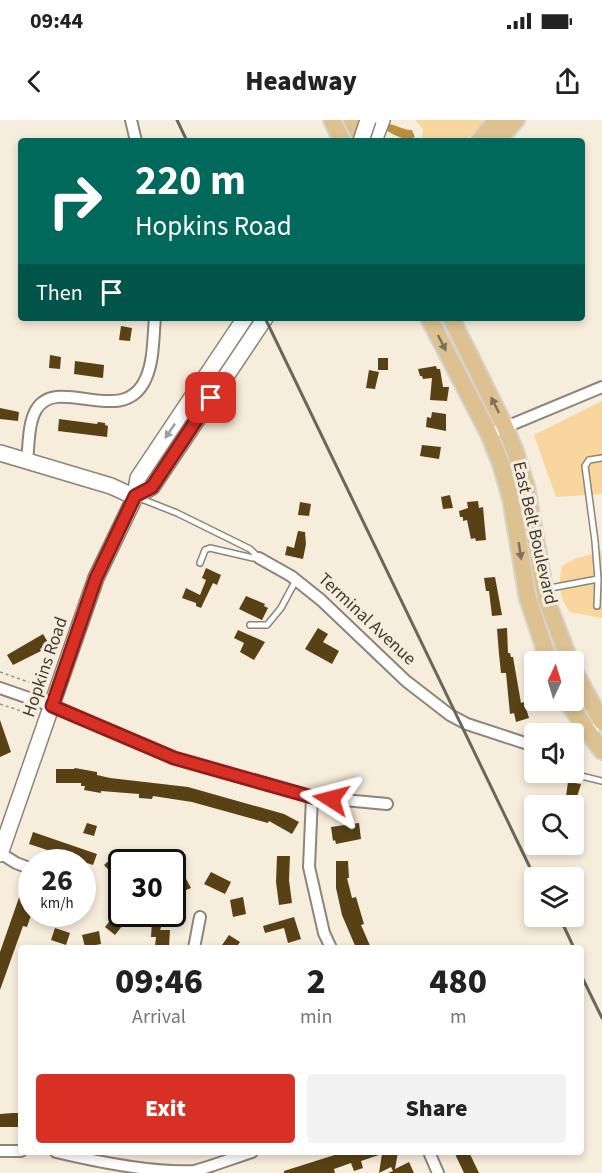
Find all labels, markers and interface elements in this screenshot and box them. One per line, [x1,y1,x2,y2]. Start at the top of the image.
text: 09:44 [30,5,83,37]
text: Headway [245,62,357,101]
icon: back [18,65,51,98]
icon: share [551,65,584,98]
text: 220 m [135,151,246,211]
icon: right [36,162,114,240]
text: Hopkins Road [135,207,292,246]
icon: arrive [95,276,128,309]
text: Then [36,277,83,309]
one-way arrow [437,335,447,352]
pin [185,372,236,423]
icon: arrive [194,381,227,414]
one-way arrow [490,397,499,414]
one-way arrow [164,422,176,438]
street label: East Belt Boulevard [506,459,564,607]
one-way arrow [516,541,525,560]
street label: Terminal Avenue [313,567,421,671]
street label: Hopkins Road [16,614,74,720]
north arrow [524,651,584,711]
map controls [524,651,584,927]
button: sound [524,723,584,783]
position arrow [299,767,363,831]
button: search [524,795,584,855]
speed limit sign: 30 [108,849,186,927]
text: 26 [41,859,73,902]
button: layers [524,867,584,927]
text: km/h [40,893,74,914]
text: 09:46 [115,956,203,1007]
text: 2 [307,956,326,1007]
text: 480 [429,956,487,1007]
text: Arrival [132,1003,186,1031]
text: min [300,1003,332,1031]
text: m [450,1003,466,1031]
button: Exit [36,1074,295,1143]
button: Share [307,1074,566,1143]

